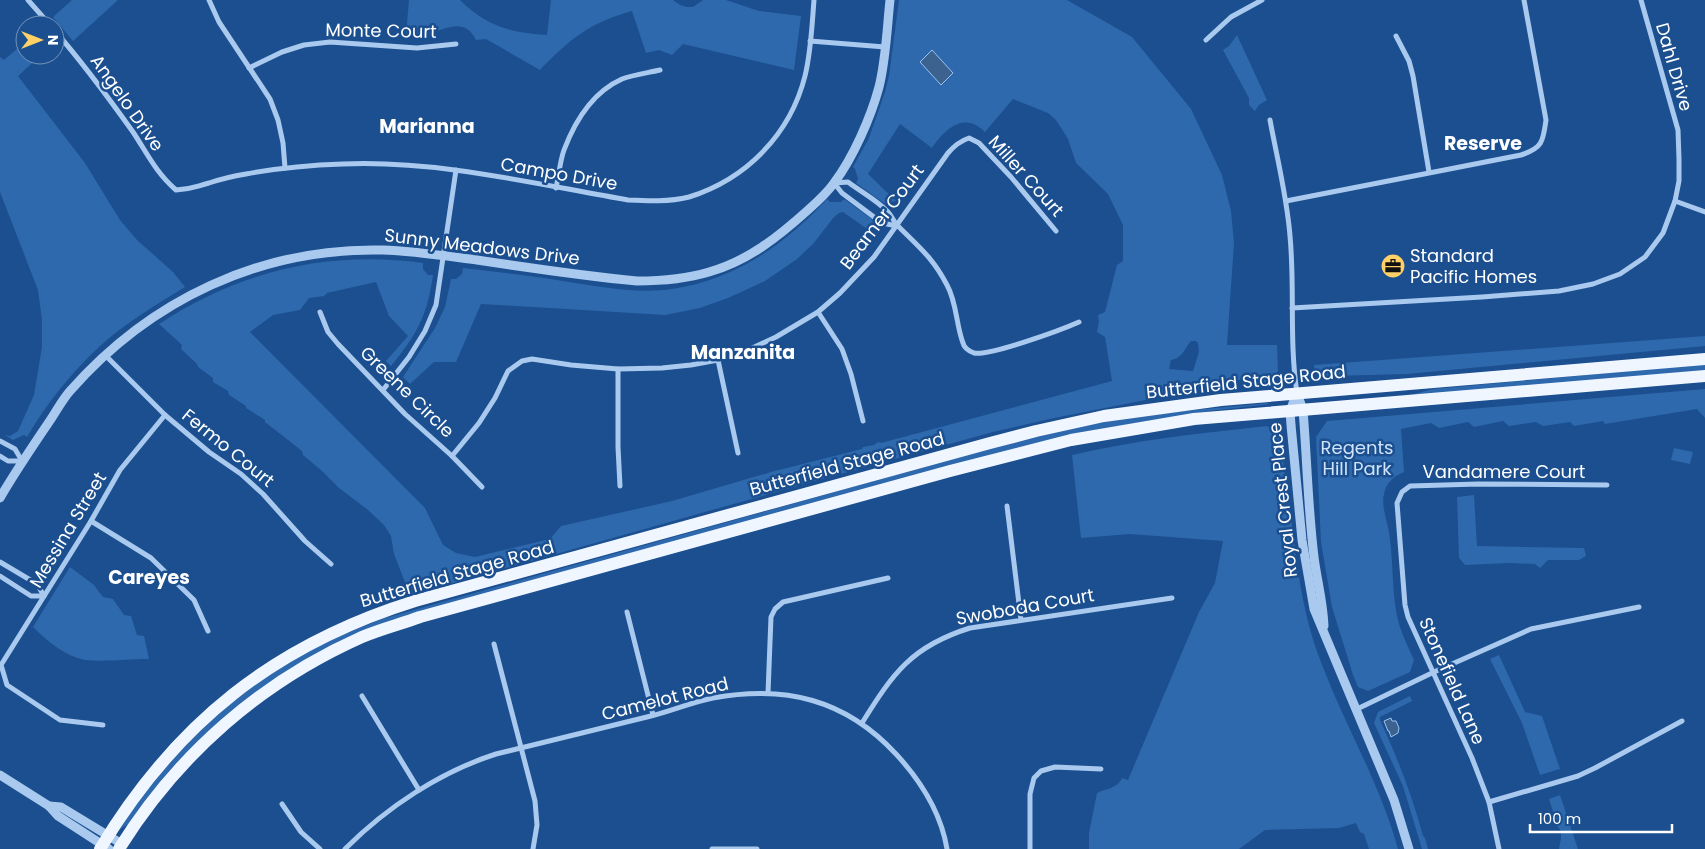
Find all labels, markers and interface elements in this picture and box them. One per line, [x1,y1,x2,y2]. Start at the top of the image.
north arrow [15,15,65,65]
street label: Monte Court [325,17,437,44]
street label: Dahl Drive [1650,20,1699,114]
text: N [43,35,63,45]
street label: Angelo Drive [85,49,170,156]
district label: Marianna [379,113,475,140]
street label: Miller Court [983,130,1070,222]
district label: Reserve [1444,130,1522,157]
street label: Campo Drive [499,151,619,196]
street label: Beamer Court [834,159,929,274]
street label: Sunny Meadows Drive [383,222,581,271]
place label: Standard Pacific Homes [1410,243,1537,289]
office icon: Standard Pacific Homes [1380,253,1406,279]
district label: Manzanita [691,339,795,366]
street label: Greene Circle [355,340,460,443]
street label: Butterfield Stage Road [1145,359,1347,404]
street label: Fermo Court [177,403,280,493]
street label: Royal Crest Place [1262,421,1303,579]
street label: Butterfield Stage Road [747,425,947,502]
park label: Regents Hill Park [1321,435,1393,481]
street label: Vandamere Court [1423,459,1585,484]
street label: Messina Street [23,467,112,592]
street label: Butterfield Stage Road [357,534,557,613]
district label: Careyes [108,564,190,591]
street label: Swoboda Court [954,582,1096,631]
street label: Stonefield Lane [1413,613,1492,748]
street label: Camelot Road [599,671,731,726]
scale bar [1530,802,1672,834]
text: 100 m [1538,808,1581,829]

